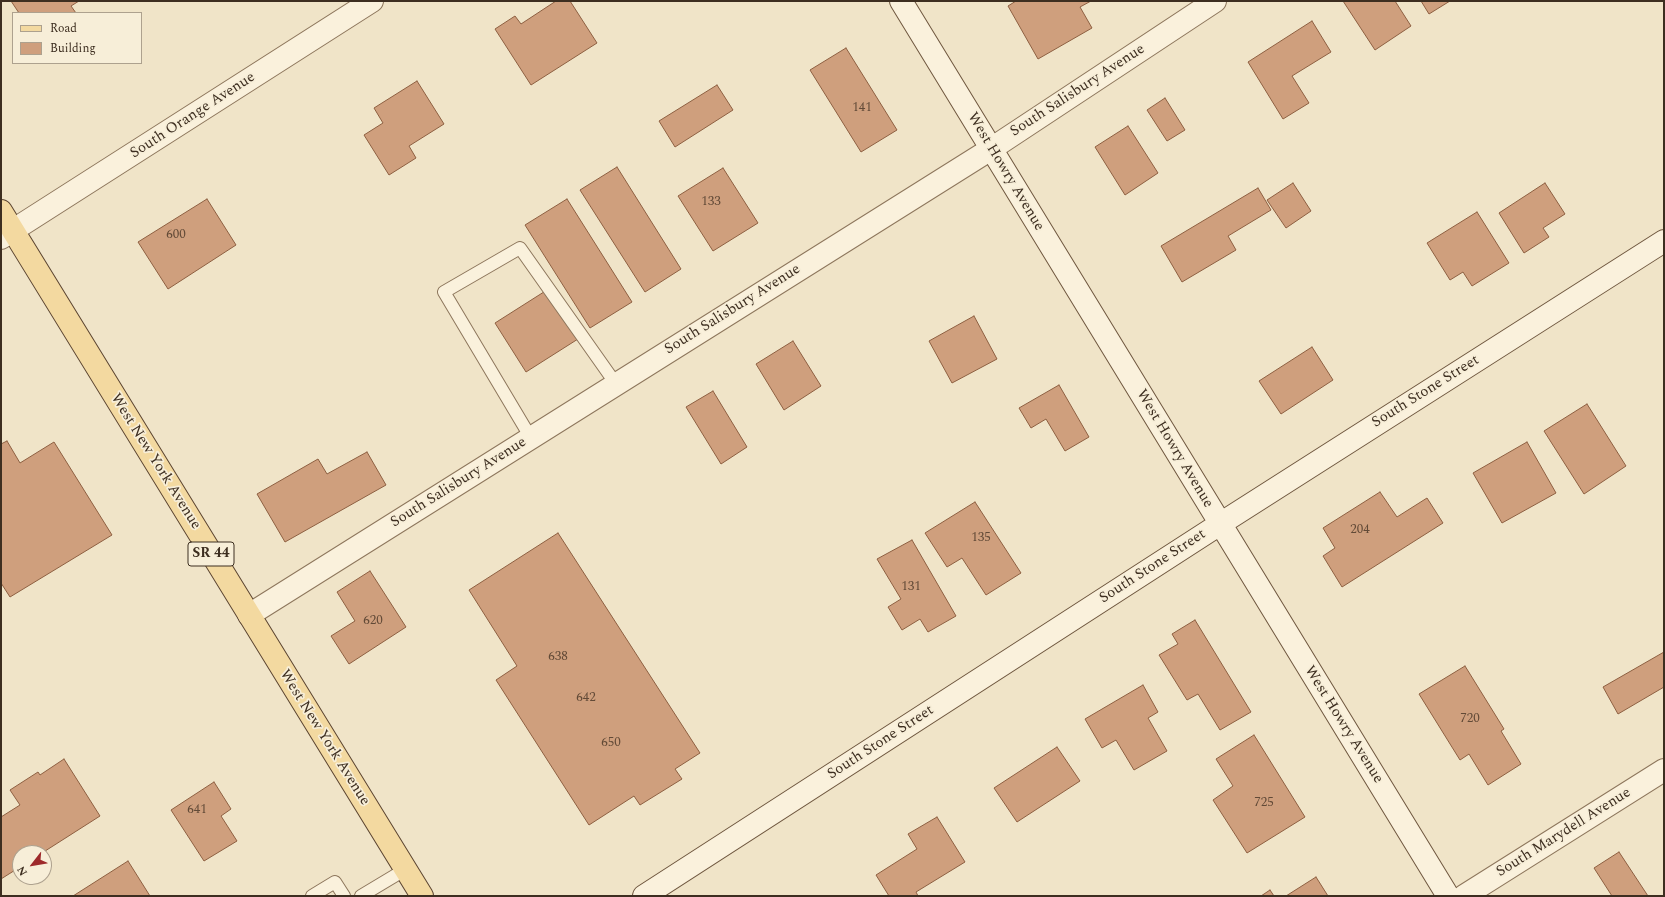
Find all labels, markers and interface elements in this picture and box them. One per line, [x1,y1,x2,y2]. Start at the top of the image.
legend [12,12,142,64]
text: Road [50,19,77,38]
text: Building [50,39,96,58]
street label: South Salisbury Avenue [1007,41,1149,141]
street label: South Orange Avenue [127,69,259,163]
house number: 141 [852,100,872,116]
street label: West Howry Avenue [963,109,1047,235]
house number: 133 [701,194,721,210]
house number: 600 [166,227,186,243]
street label: South Salisbury Avenue [662,261,804,359]
street label: South Stone Street [1369,352,1483,432]
street label: West Howry Avenue [1132,386,1216,512]
street label: West New York Avenue [106,391,204,533]
street label: South Salisbury Avenue [388,434,530,532]
house number: 204 [1350,522,1370,538]
street label: South Stone Street [1096,526,1210,608]
house number: 135 [971,530,991,546]
road number: SR 44 [188,542,234,566]
house number: 131 [901,579,921,595]
house number: 620 [363,613,383,629]
house number: 638 [548,649,568,665]
street label: West Howry Avenue [1300,663,1386,787]
street label: West New York Avenue [275,667,373,809]
house number: 642 [576,690,596,706]
street label: South Stone Street [824,702,938,784]
house number: 720 [1460,711,1480,727]
house number: 650 [601,735,621,751]
street label: South Marydell Avenue [1493,784,1635,882]
house number: 725 [1254,795,1274,811]
house number: 641 [187,802,207,818]
north arrow [12,845,52,885]
text: N [13,863,32,879]

